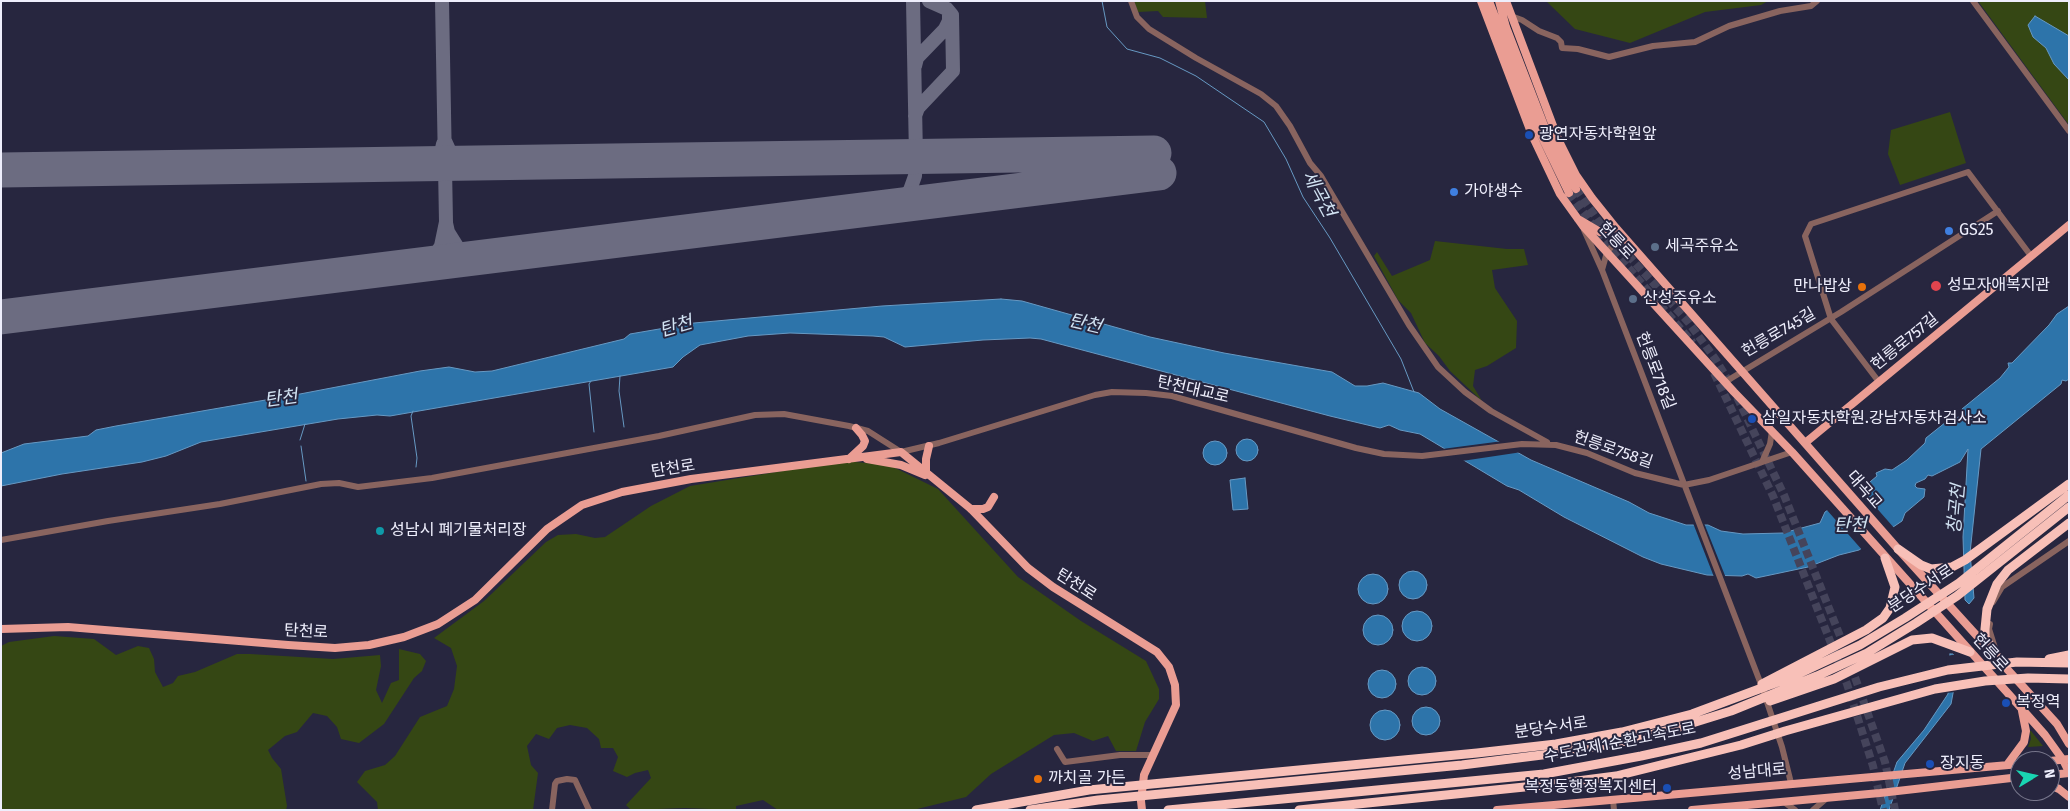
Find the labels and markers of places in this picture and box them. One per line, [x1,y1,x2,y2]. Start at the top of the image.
place label: 광연자동차학원앞 [1539,125,1657,145]
marker: 광연자동차학원앞 [1523,129,1535,141]
place label: 가야생수 [1464,182,1523,202]
marker: 가야생수 [1448,186,1460,198]
place label: GS25 [1959,221,1994,241]
marker: GS25 [1943,225,1955,237]
place label: 세곡주유소 [1665,237,1739,257]
marker: 세곡주유소 [1649,241,1661,253]
place label: 성모자애복지관 [1947,276,2050,296]
place label: 만나밥상 [1793,277,1852,297]
marker: 성모자애복지관 [1929,279,1943,293]
marker: 만나밥상 [1856,281,1868,293]
place label: 산성주유소 [1643,289,1717,309]
marker: 산성주유소 [1627,293,1639,305]
place label: 삼일자동차학원.강남자동차검사소 [1762,409,1987,429]
marker: 삼일자동차학원.강남자동차검사소 [1746,413,1758,425]
place label: 성남시 폐기물처리장 [390,521,527,541]
marker: 성남시 폐기물처리장 [374,525,386,537]
place label: 복정역 [2016,693,2060,713]
marker: 복정역 [2000,697,2012,709]
place label: 장지동 [1940,754,1984,774]
marker: 장지동 [1924,758,1936,770]
place label: 까치골 가든 [1048,769,1126,789]
marker: 까치골 가든 [1032,773,1044,785]
place label: 복정동행정복지센터 [1525,778,1657,798]
marker: 복정동행정복지센터 [1661,782,1673,794]

